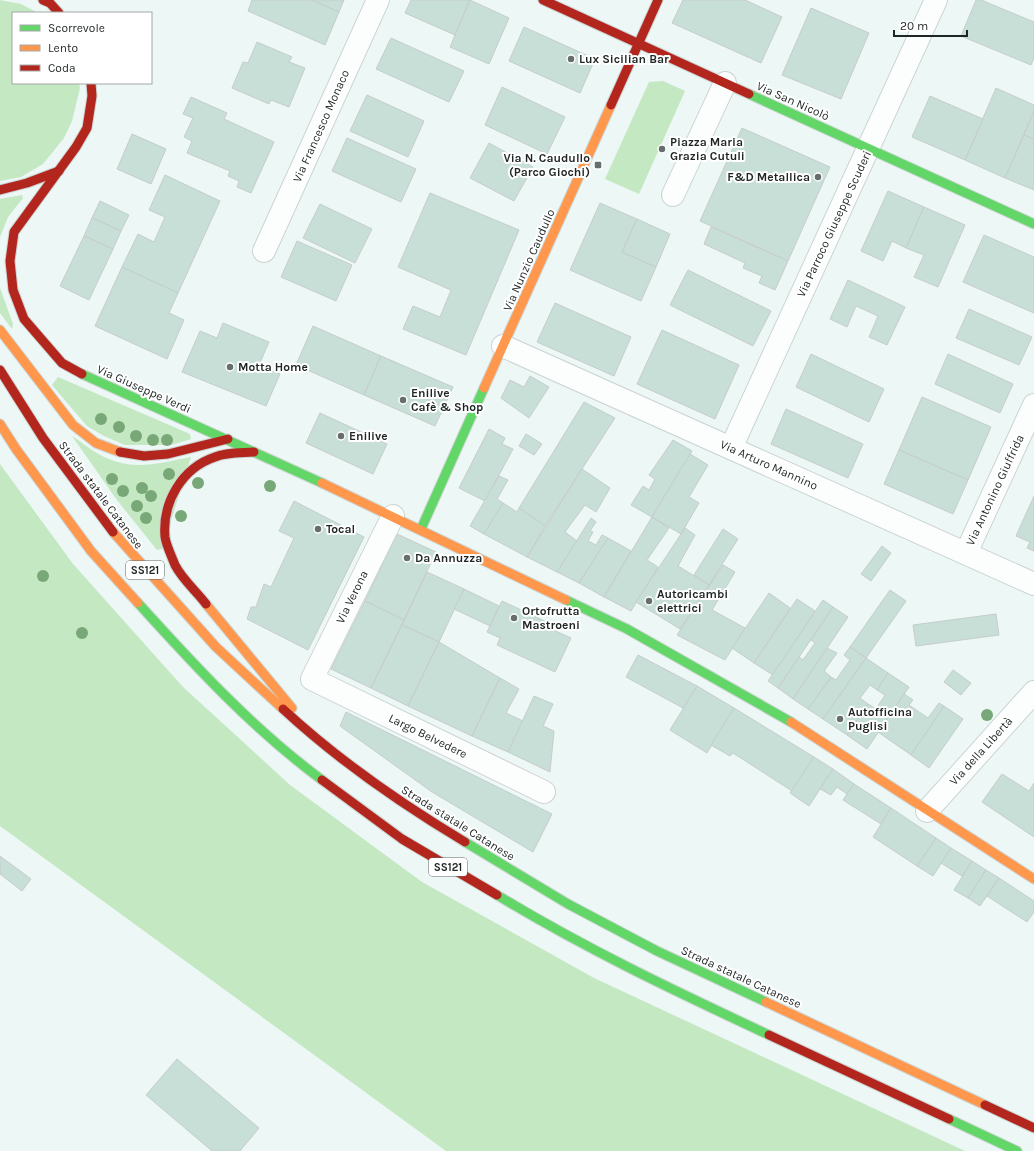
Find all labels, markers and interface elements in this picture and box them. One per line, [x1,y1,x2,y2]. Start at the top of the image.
legend [12,12,152,84]
scale bar [894,12,967,38]
text: 20 m [900,19,928,33]
text: Scorrevole [48,21,105,35]
text: Lento [48,41,78,55]
place label: Lux Sicilian Bar [579,52,669,66]
marker: Lux Sicilian Bar [566,54,576,64]
text: Coda [48,61,76,75]
street label: Via Francesco Monaco [290,67,352,185]
street label: Via San Nicolò [754,79,832,123]
place label: Piazza Maria Grazia Cutuli [670,135,745,163]
marker: Piazza Maria Grazia Cutuli [657,144,667,154]
street label: Via Parroco Giuseppe Scuderi [794,149,874,299]
place label: Via N. Caudullo (Parco Giochi) [503,151,590,179]
marker: Via N. Caudullo (Parco Giochi) [593,160,603,170]
place label: F&D Metallica [727,170,810,184]
marker: F&D Metallica [813,172,823,182]
street label: Via Nunzio Caudullo [500,207,558,313]
place label: Motta Home [238,360,308,374]
street label: Via Giuseppe Verdi [95,362,193,416]
marker: Motta Home [225,362,235,372]
place label: Enilive Cafè & Shop [411,386,483,414]
marker: Enilive Cafè & Shop [398,395,408,405]
place label: Enilive [349,429,388,443]
marker: Enilive [336,431,346,441]
street label: Via Antonino Giuffrida [963,432,1027,548]
street label: Via Arturo Mannino [718,437,820,493]
street label: Strada statale Catanese [56,438,146,552]
place label: Tocal [326,522,355,536]
marker: Tocal [313,524,323,534]
place label: Da Annuzza [415,551,482,565]
marker: Da Annuzza [402,553,412,563]
road number: SS121 [126,561,164,579]
street label: Via Verona [333,568,371,626]
place label: Autoricambi elettrici [657,587,728,615]
marker: Autoricambi elettrici [644,596,654,606]
place label: Ortofrutta Mastroeni [522,604,580,632]
marker: Ortofrutta Mastroeni [509,613,519,623]
place label: Autofficina Puglisi [848,705,912,733]
street label: Largo Belvedere [387,711,469,761]
marker: Autofficina Puglisi [835,714,845,724]
street label: Via della Libertà [947,714,1015,788]
street label: Strada statale Catanese [399,782,517,864]
road number: SS121 [429,858,467,876]
street label: Strada statale Catanese [679,943,803,1011]

